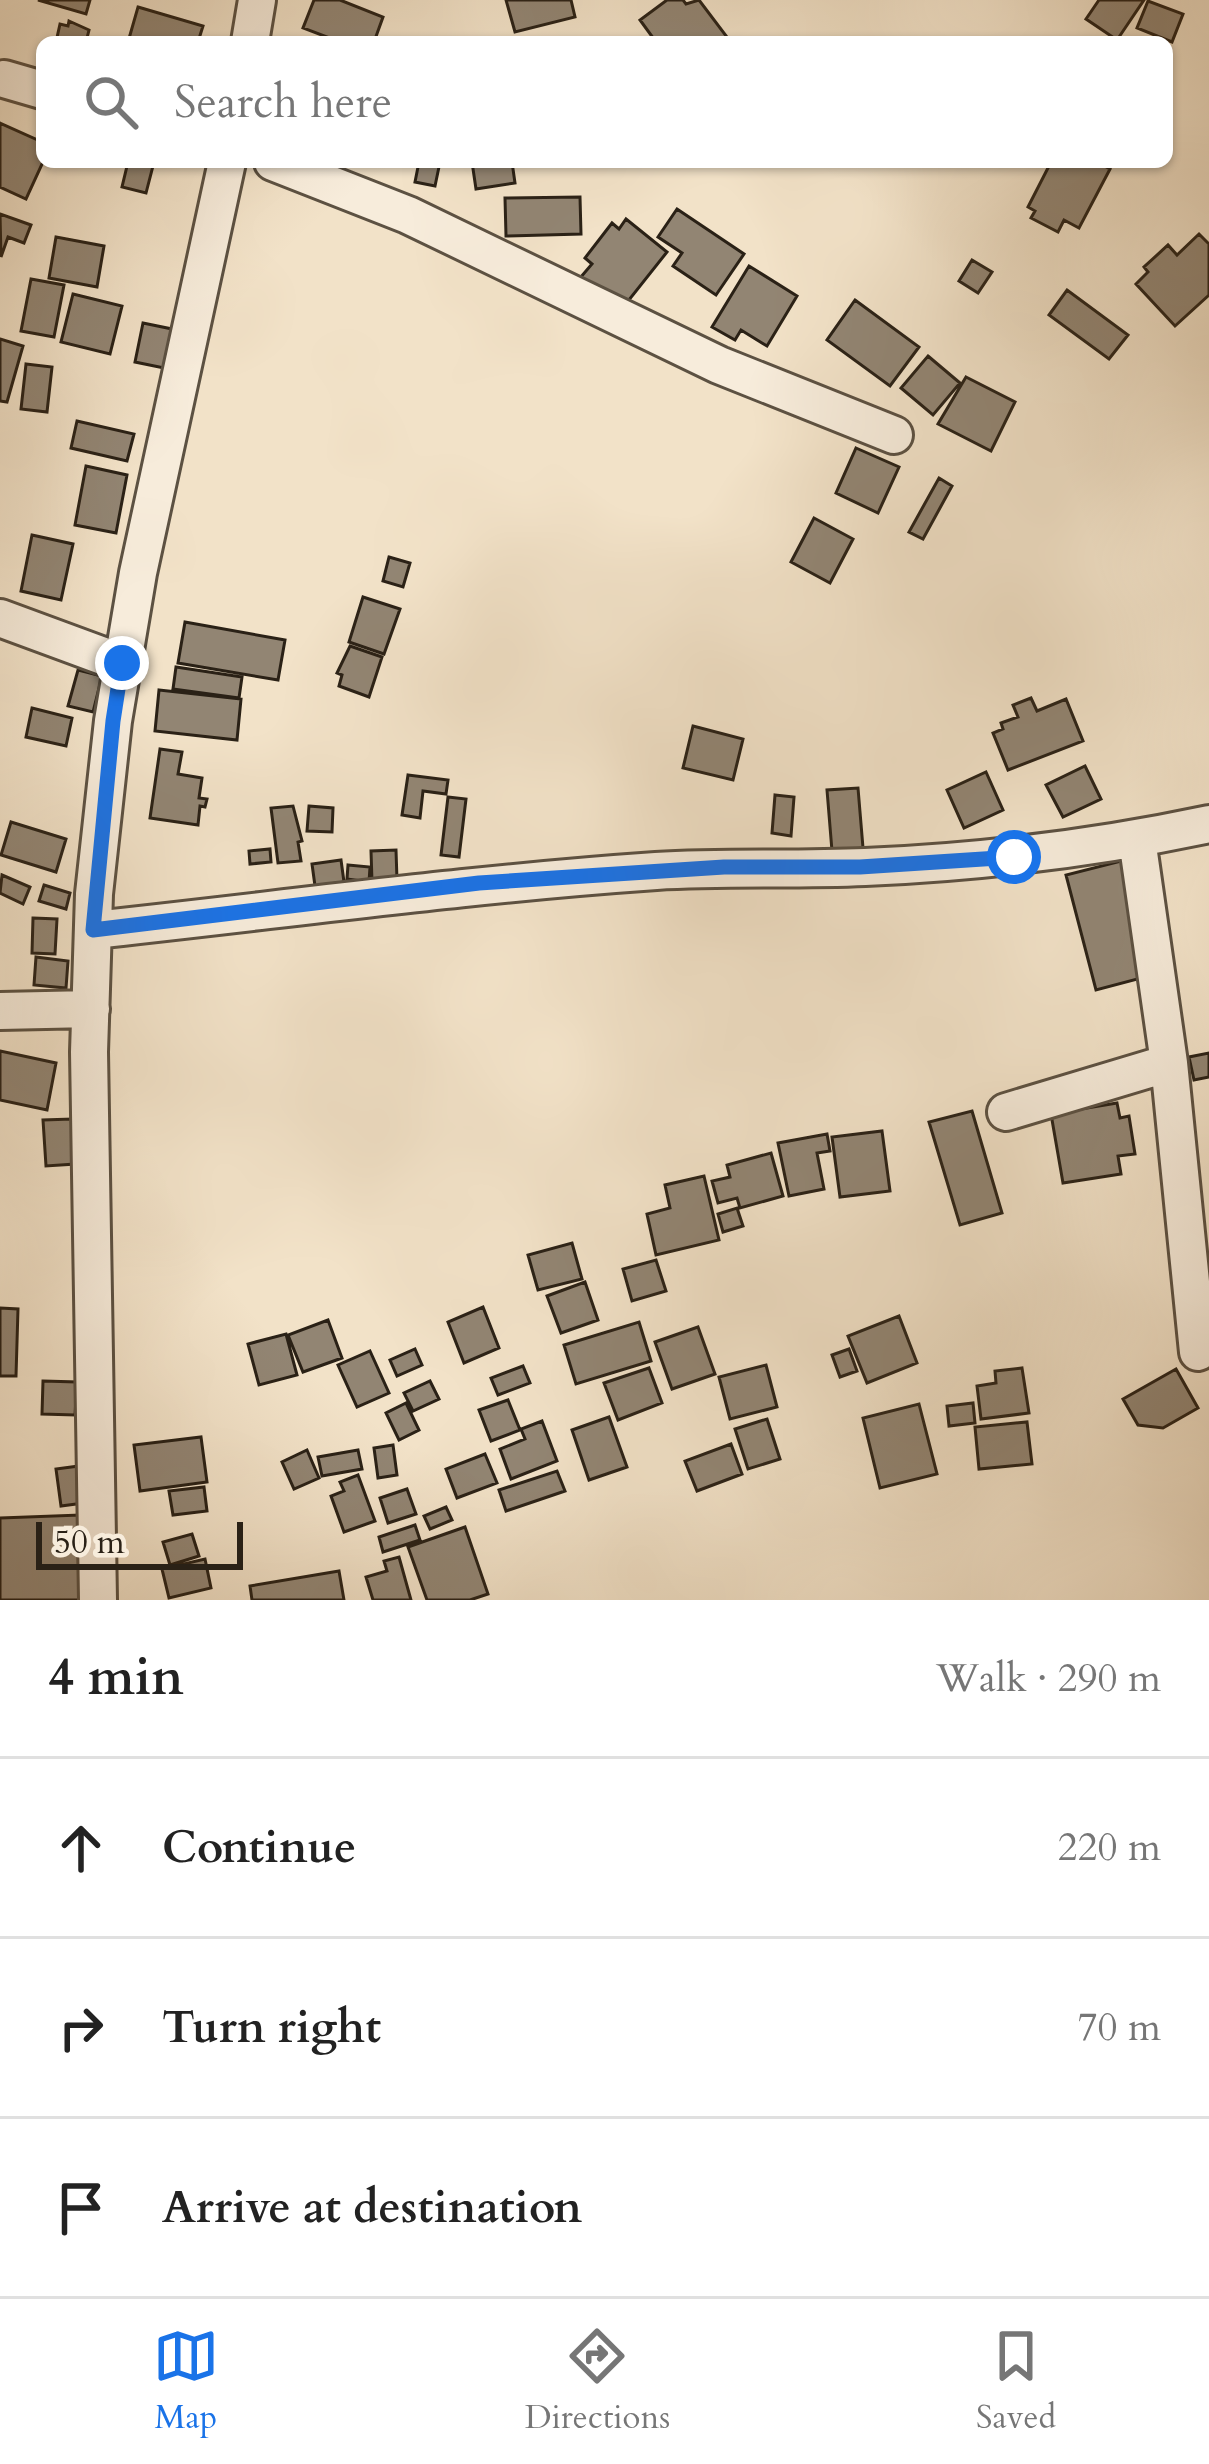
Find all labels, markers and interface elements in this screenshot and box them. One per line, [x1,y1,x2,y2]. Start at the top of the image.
search box [36,36,1173,168]
icon: search [78,69,144,135]
text: Search here [174,72,392,133]
route end [95,636,149,690]
route start [987,830,1041,884]
scale bar [36,1516,243,1569]
text: 50 m [54,1520,125,1565]
text: 4 min [48,1643,184,1713]
text: Walk · 290 m [936,1652,1161,1705]
icon: ahead [48,1815,114,1881]
text: Continue [162,1817,356,1878]
text: 220 m [1058,1821,1161,1874]
icon: right [48,1995,114,2061]
text: Turn right [162,1997,381,2058]
text: 70 m [1078,2001,1161,2054]
icon: arrive [48,2175,114,2241]
text: Arrive at destination [162,2177,582,2238]
tab: Map [153,2323,219,2440]
tab: Directions [525,2323,670,2440]
tab: Saved [976,2323,1056,2440]

